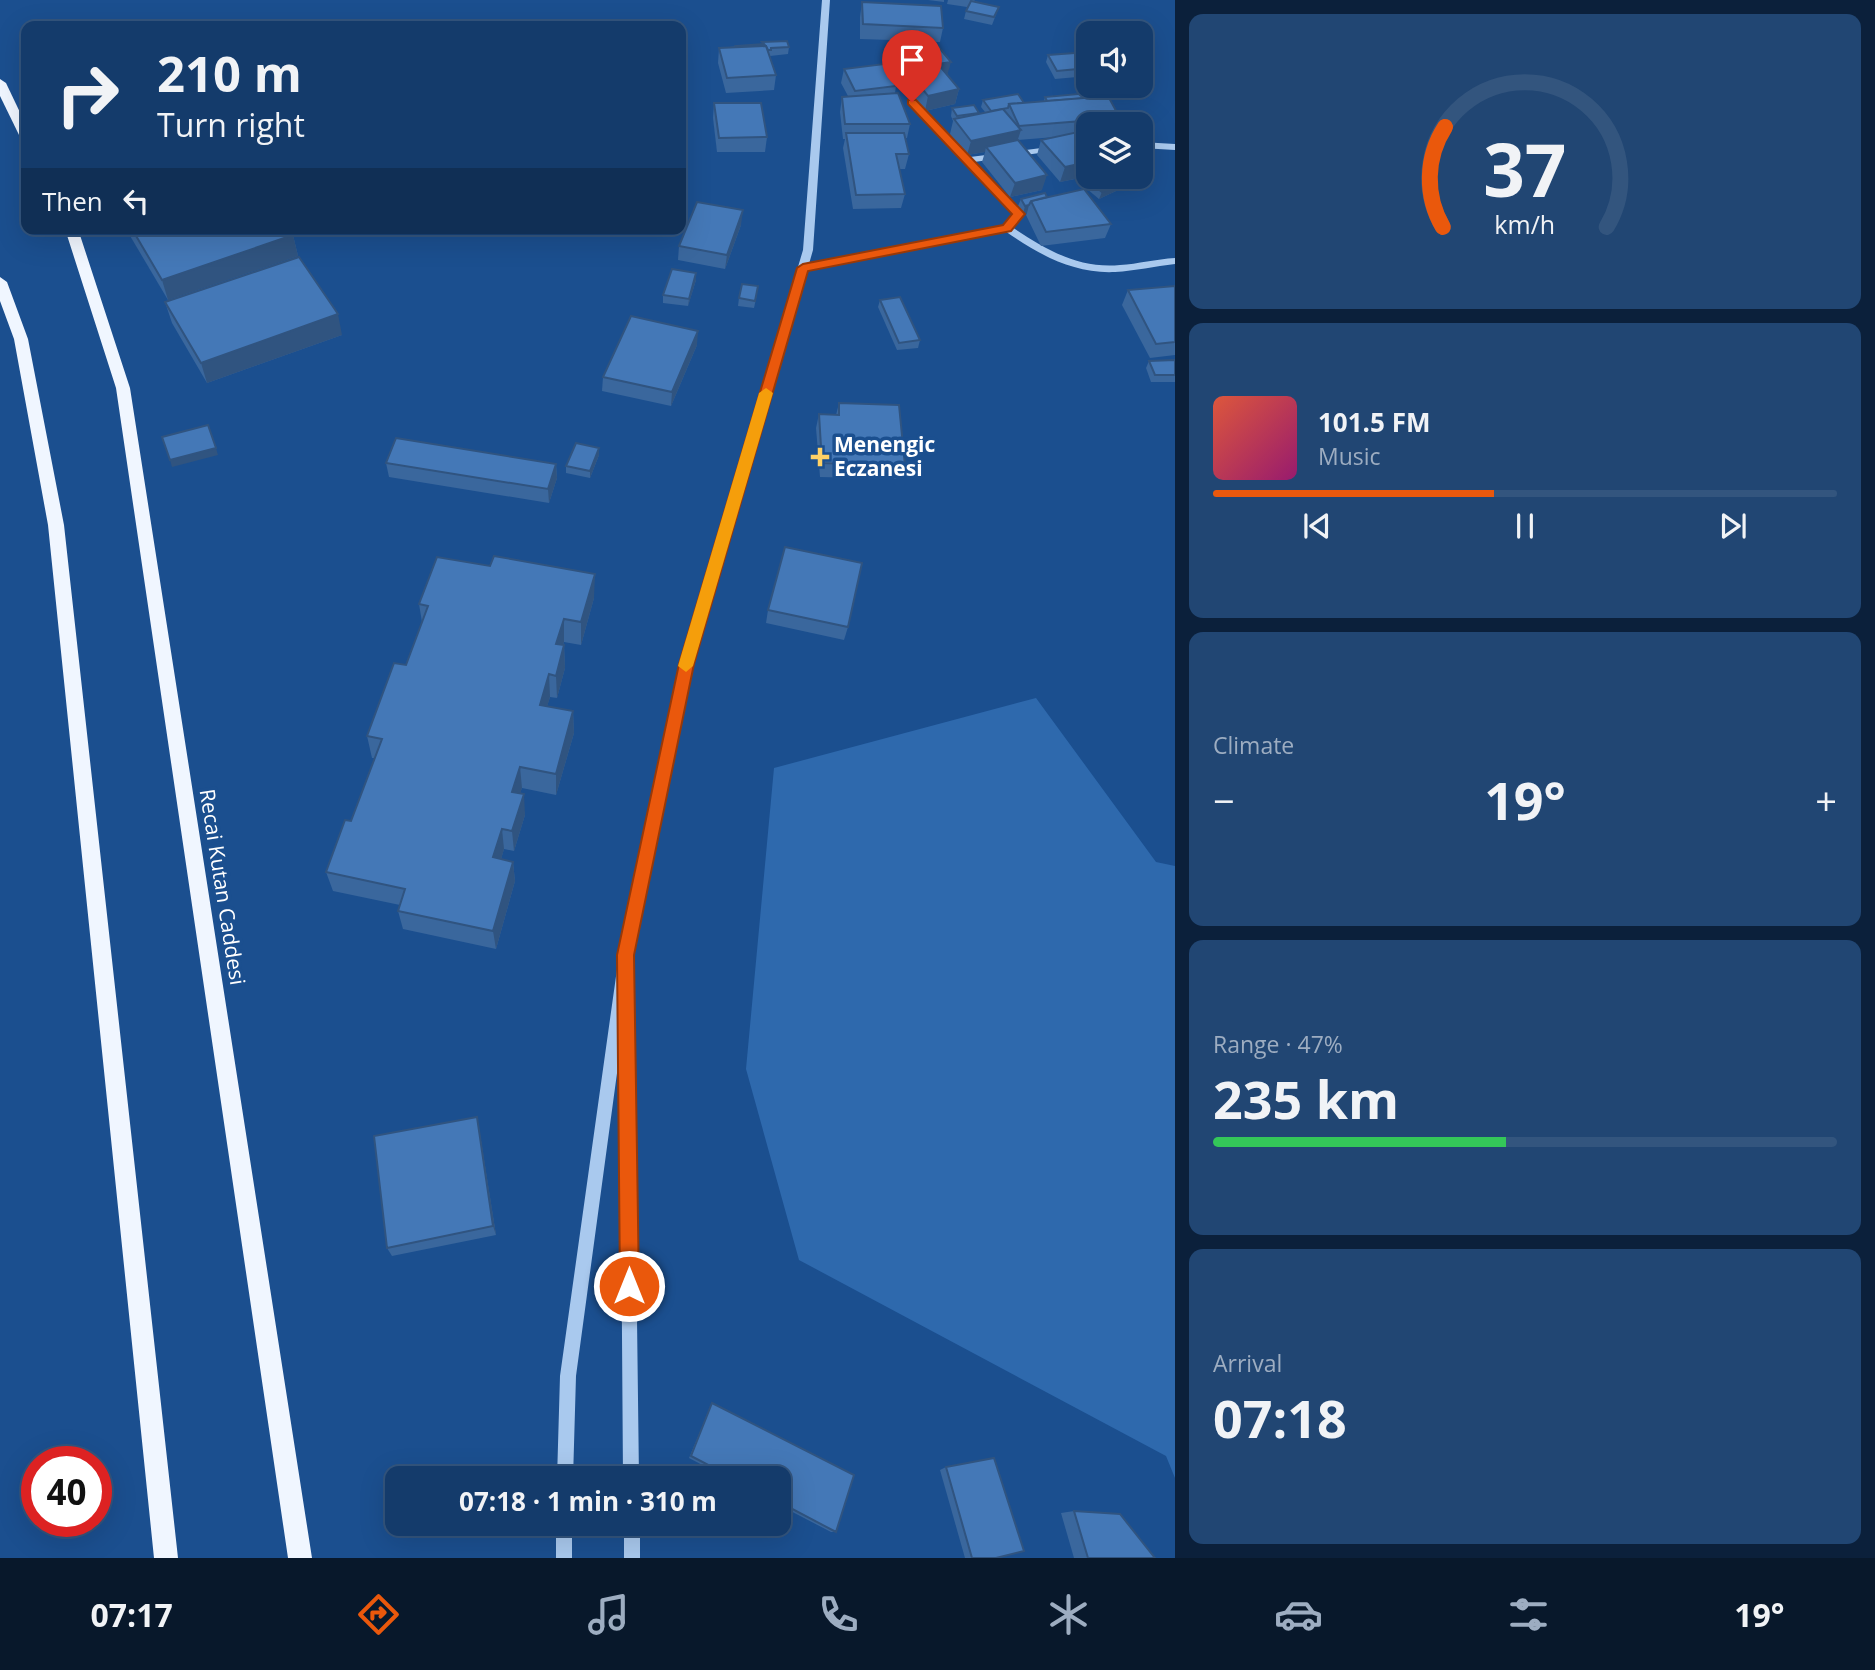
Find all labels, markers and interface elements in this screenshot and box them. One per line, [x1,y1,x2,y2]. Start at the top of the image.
map controls [1076,21,1153,189]
button: sound [1076,21,1153,98]
pin [882,30,942,102]
text: 210 m [157,40,302,106]
icon: arrive [893,41,931,79]
icon: right [42,49,133,140]
text: Turn right [157,103,305,146]
button: layers [1076,112,1153,189]
text: 37 [1483,120,1567,219]
icon: left [117,182,155,220]
text: Then [42,183,103,219]
text: km/h [1495,207,1555,241]
text: 101.5 FM [1318,404,1430,440]
place label: Menengic Eczanesi [834,430,935,482]
text: Music [1318,440,1381,472]
marker: Menengic Eczanesi [812,449,828,465]
icon: previous [1298,507,1336,545]
icon: pause [1506,507,1544,545]
icon: next [1714,507,1752,545]
text: Climate [1213,729,1294,761]
text: 19° [1484,764,1566,835]
text: − [1213,774,1235,826]
text: + [1815,774,1837,826]
street label: Recai Kutan Caddesi [194,787,252,987]
text: Range · 47% [1213,1028,1343,1060]
text: 235 km [1213,1063,1399,1134]
position arrow [592,1249,666,1323]
text: Arrival [1213,1347,1282,1379]
text: 07:18 [1213,1382,1347,1453]
speed limit sign: 40 [21,1446,112,1537]
text: 07:18 · 1 min · 310 m [459,1483,717,1519]
icon: directions [354,1590,403,1639]
icon: music [584,1590,633,1639]
icon: phone [814,1590,863,1639]
icon: climate [1044,1590,1093,1639]
icon: car [1274,1590,1323,1639]
icon: filters [1504,1590,1553,1639]
text: 07:17 [91,1593,173,1636]
text: 19° [1734,1593,1784,1636]

